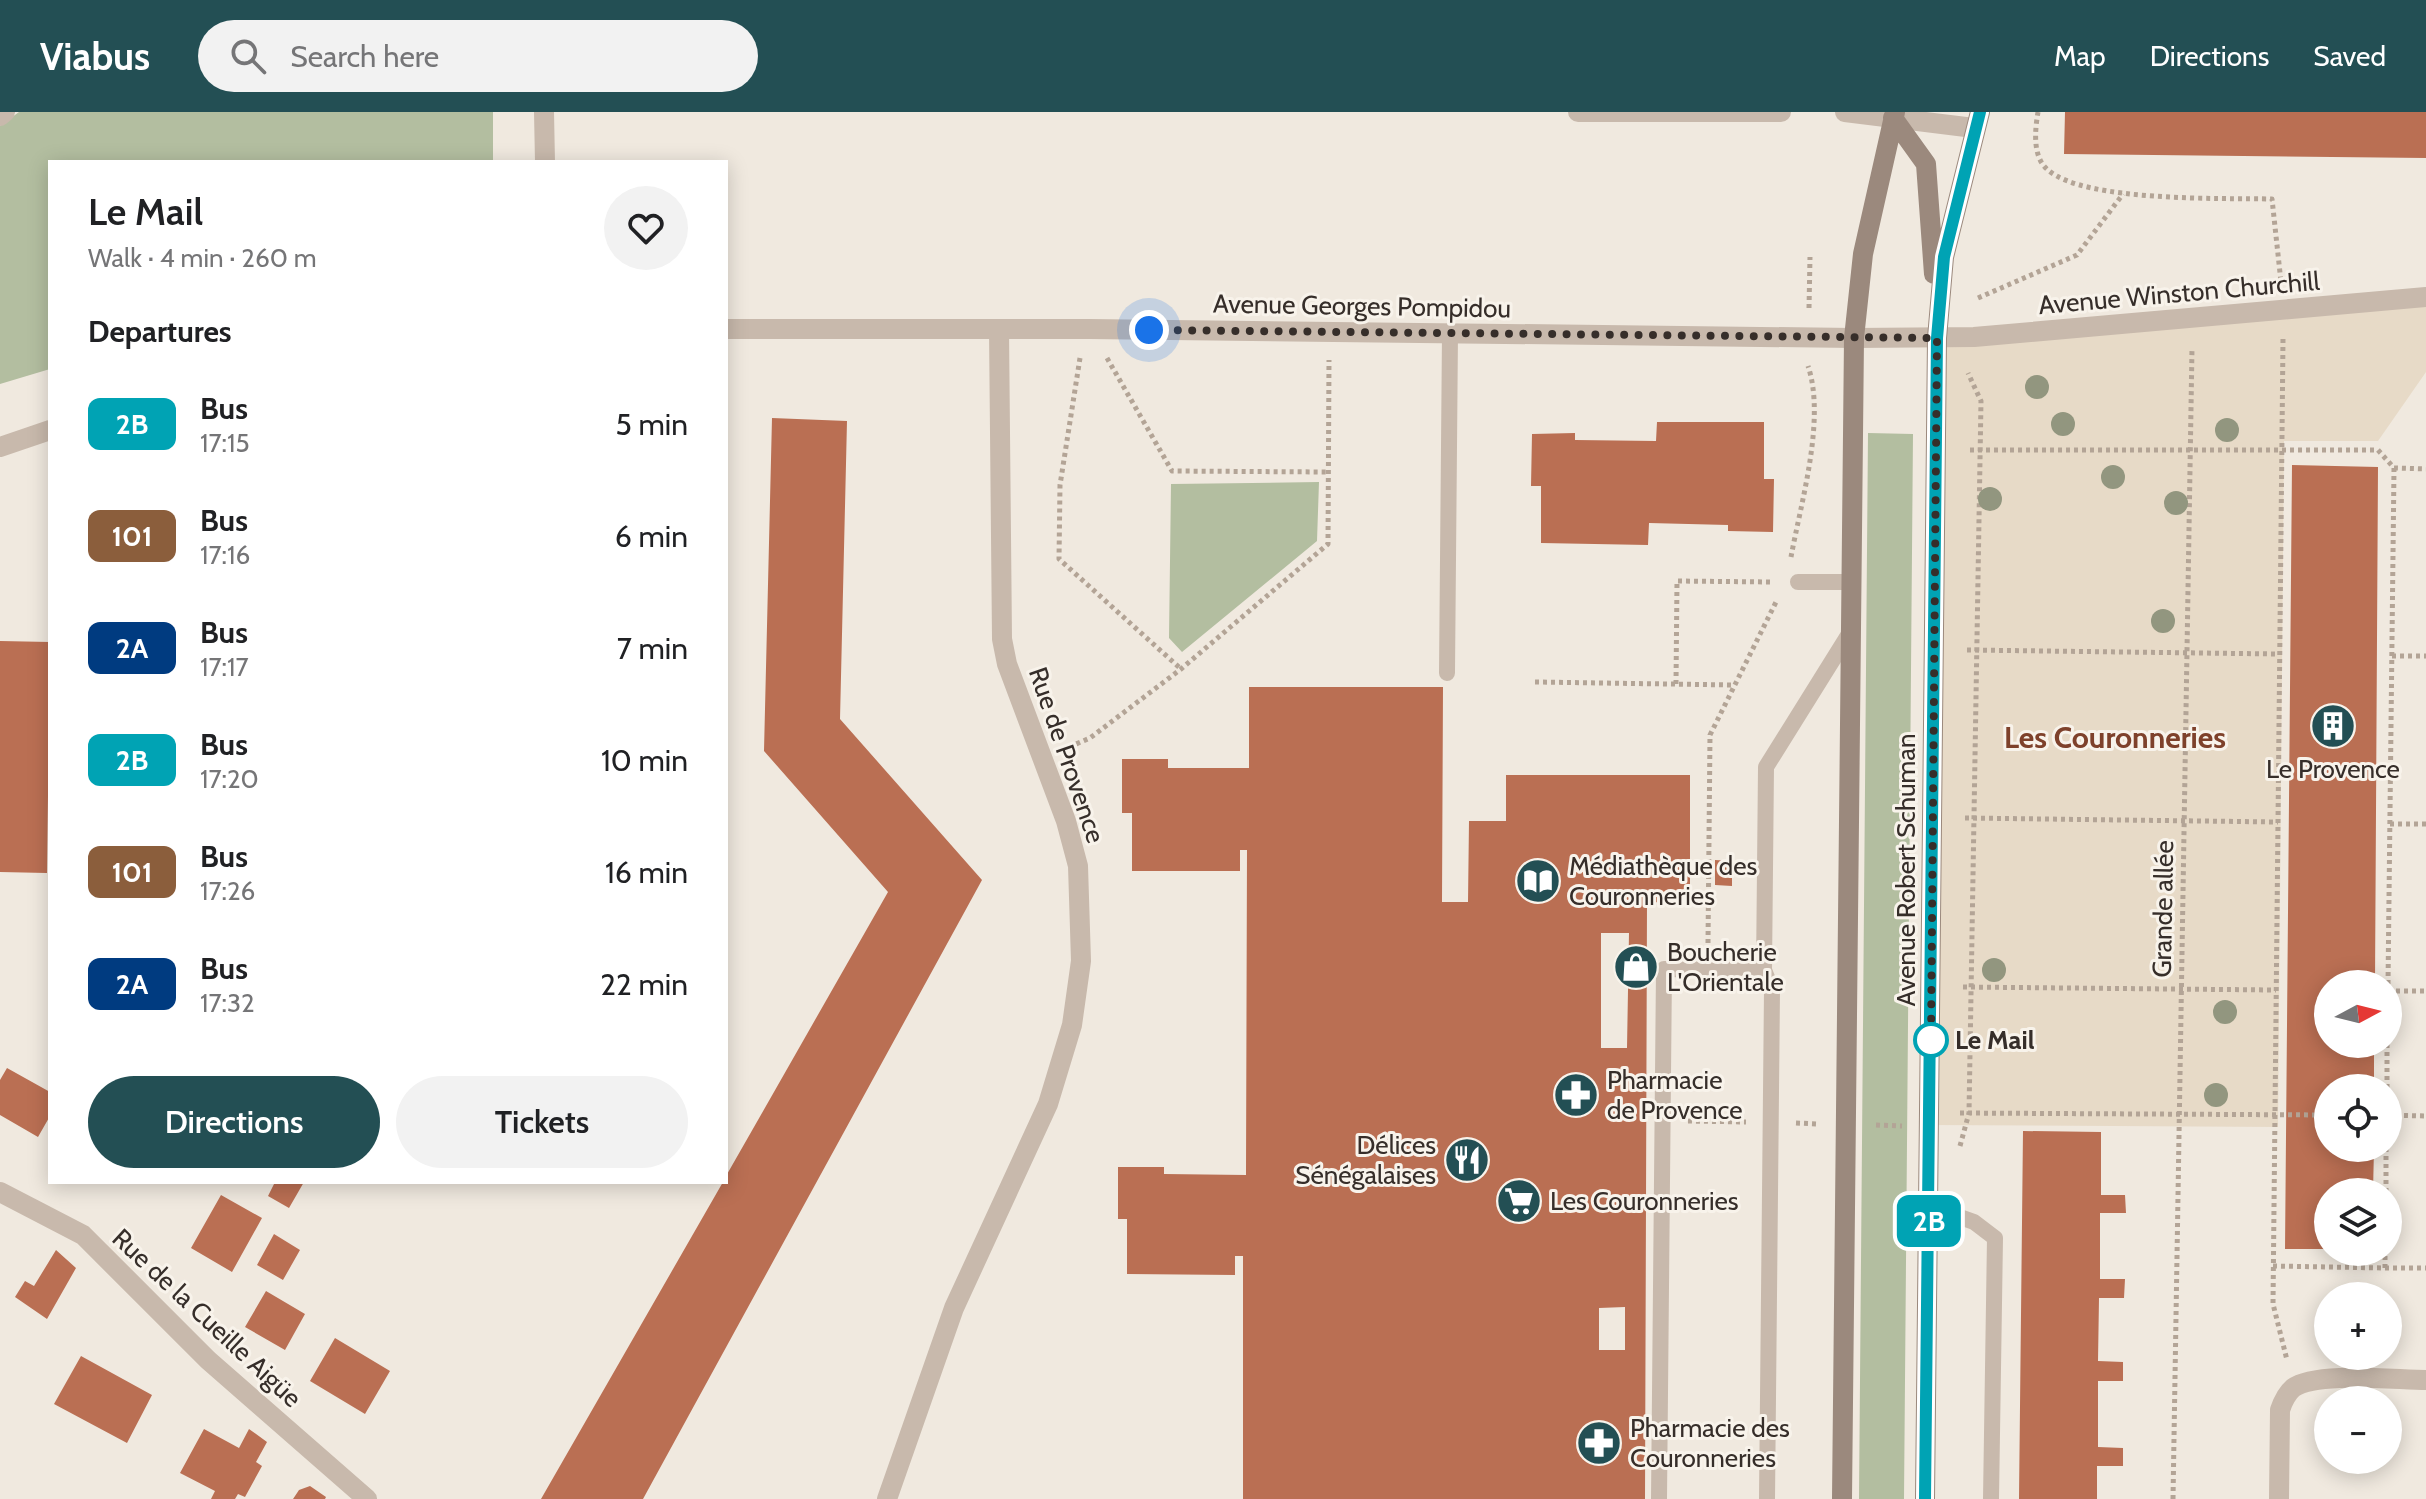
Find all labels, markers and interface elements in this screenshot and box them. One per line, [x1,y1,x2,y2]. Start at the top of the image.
search box [198,20,758,92]
text: Viabus [40,33,150,80]
icon: search [226,34,270,78]
text: Search here [290,38,439,75]
text: Map [2054,39,2106,73]
text: Directions [2150,39,2269,73]
text: Saved [2313,39,2386,73]
button: heart [604,186,688,270]
text: Le Mail [88,188,203,235]
text: Walk · 4 min · 260 m [88,242,317,274]
street label: Avenue Winston Churchill [2037,265,2321,321]
street label: Avenue Georges Pompidou [1213,287,1511,325]
your location [1129,310,1169,350]
text: Departures [88,313,232,350]
text: Bus [200,390,248,427]
text: 5 min [616,406,688,443]
text: 2B [116,407,148,441]
text: 17:15 [200,427,250,459]
text: Bus [200,502,248,539]
text: 6 min [615,518,688,555]
text: 101 [112,519,152,553]
text: 17:16 [200,539,250,571]
text: Bus [200,614,248,651]
text: 7 min [617,630,688,667]
text: 2A [116,631,148,665]
text: 17:17 [200,651,249,683]
street label: Rue de Provence [1022,663,1112,847]
building icon: Le Provence [2309,702,2357,750]
district label: Les Couronneries [2004,719,2226,756]
text: Bus [200,726,248,763]
street label: Avenue Robert Schuman [1890,734,1922,1006]
text: 10 min [601,742,688,779]
text: 2B [116,743,148,777]
place label: Le Provence [2266,753,2400,785]
text: 17:20 [200,763,259,795]
text: Bus [200,838,248,875]
street label: Grande allée [2146,840,2180,978]
place label: Médiathèque des Couronneries [1569,850,1757,912]
text: 16 min [605,854,688,891]
text: 101 [112,855,152,889]
library icon: Médiathèque des Couronneries [1514,857,1562,905]
text: 17:26 [200,875,255,907]
place label: Boucherie L'Orientale [1667,936,1784,998]
shop icon: Boucherie L'Orientale [1612,943,1660,991]
text: Bus [200,950,248,987]
text: 22 min [600,966,688,1003]
text: 2A [116,967,148,1001]
north arrow [2314,970,2402,1058]
map controls [2314,970,2402,1474]
text: 17:32 [200,987,255,1019]
marker: Le Mail [1914,1023,1948,1057]
place label: Le Mail [1955,1024,2035,1056]
place label: Pharmacie de Provence [1607,1064,1743,1126]
pharmacy icon: Pharmacie de Provence [1552,1071,1600,1119]
button: locate [2314,1074,2402,1162]
button: Directions [88,1076,380,1168]
button: Tickets [396,1076,688,1168]
place label: Délices Sénégalaises [1295,1129,1436,1191]
restaurant icon: Délices Sénégalaises [1443,1136,1491,1184]
supermarket icon: Les Couronneries [1495,1177,1543,1225]
button: layers [2314,1178,2402,1266]
place label: Les Couronneries [1550,1185,1739,1217]
line badge: 2B [1893,1195,1965,1247]
text: 2B [1913,1204,1945,1238]
street label: Rue de la Cueille Aigüe [106,1222,308,1414]
button: + [2314,1282,2402,1370]
button: − [2314,1386,2402,1474]
place label: Pharmacie des Couronneries [1630,1412,1790,1474]
pharmacy icon: Pharmacie des Couronneries [1575,1419,1623,1467]

